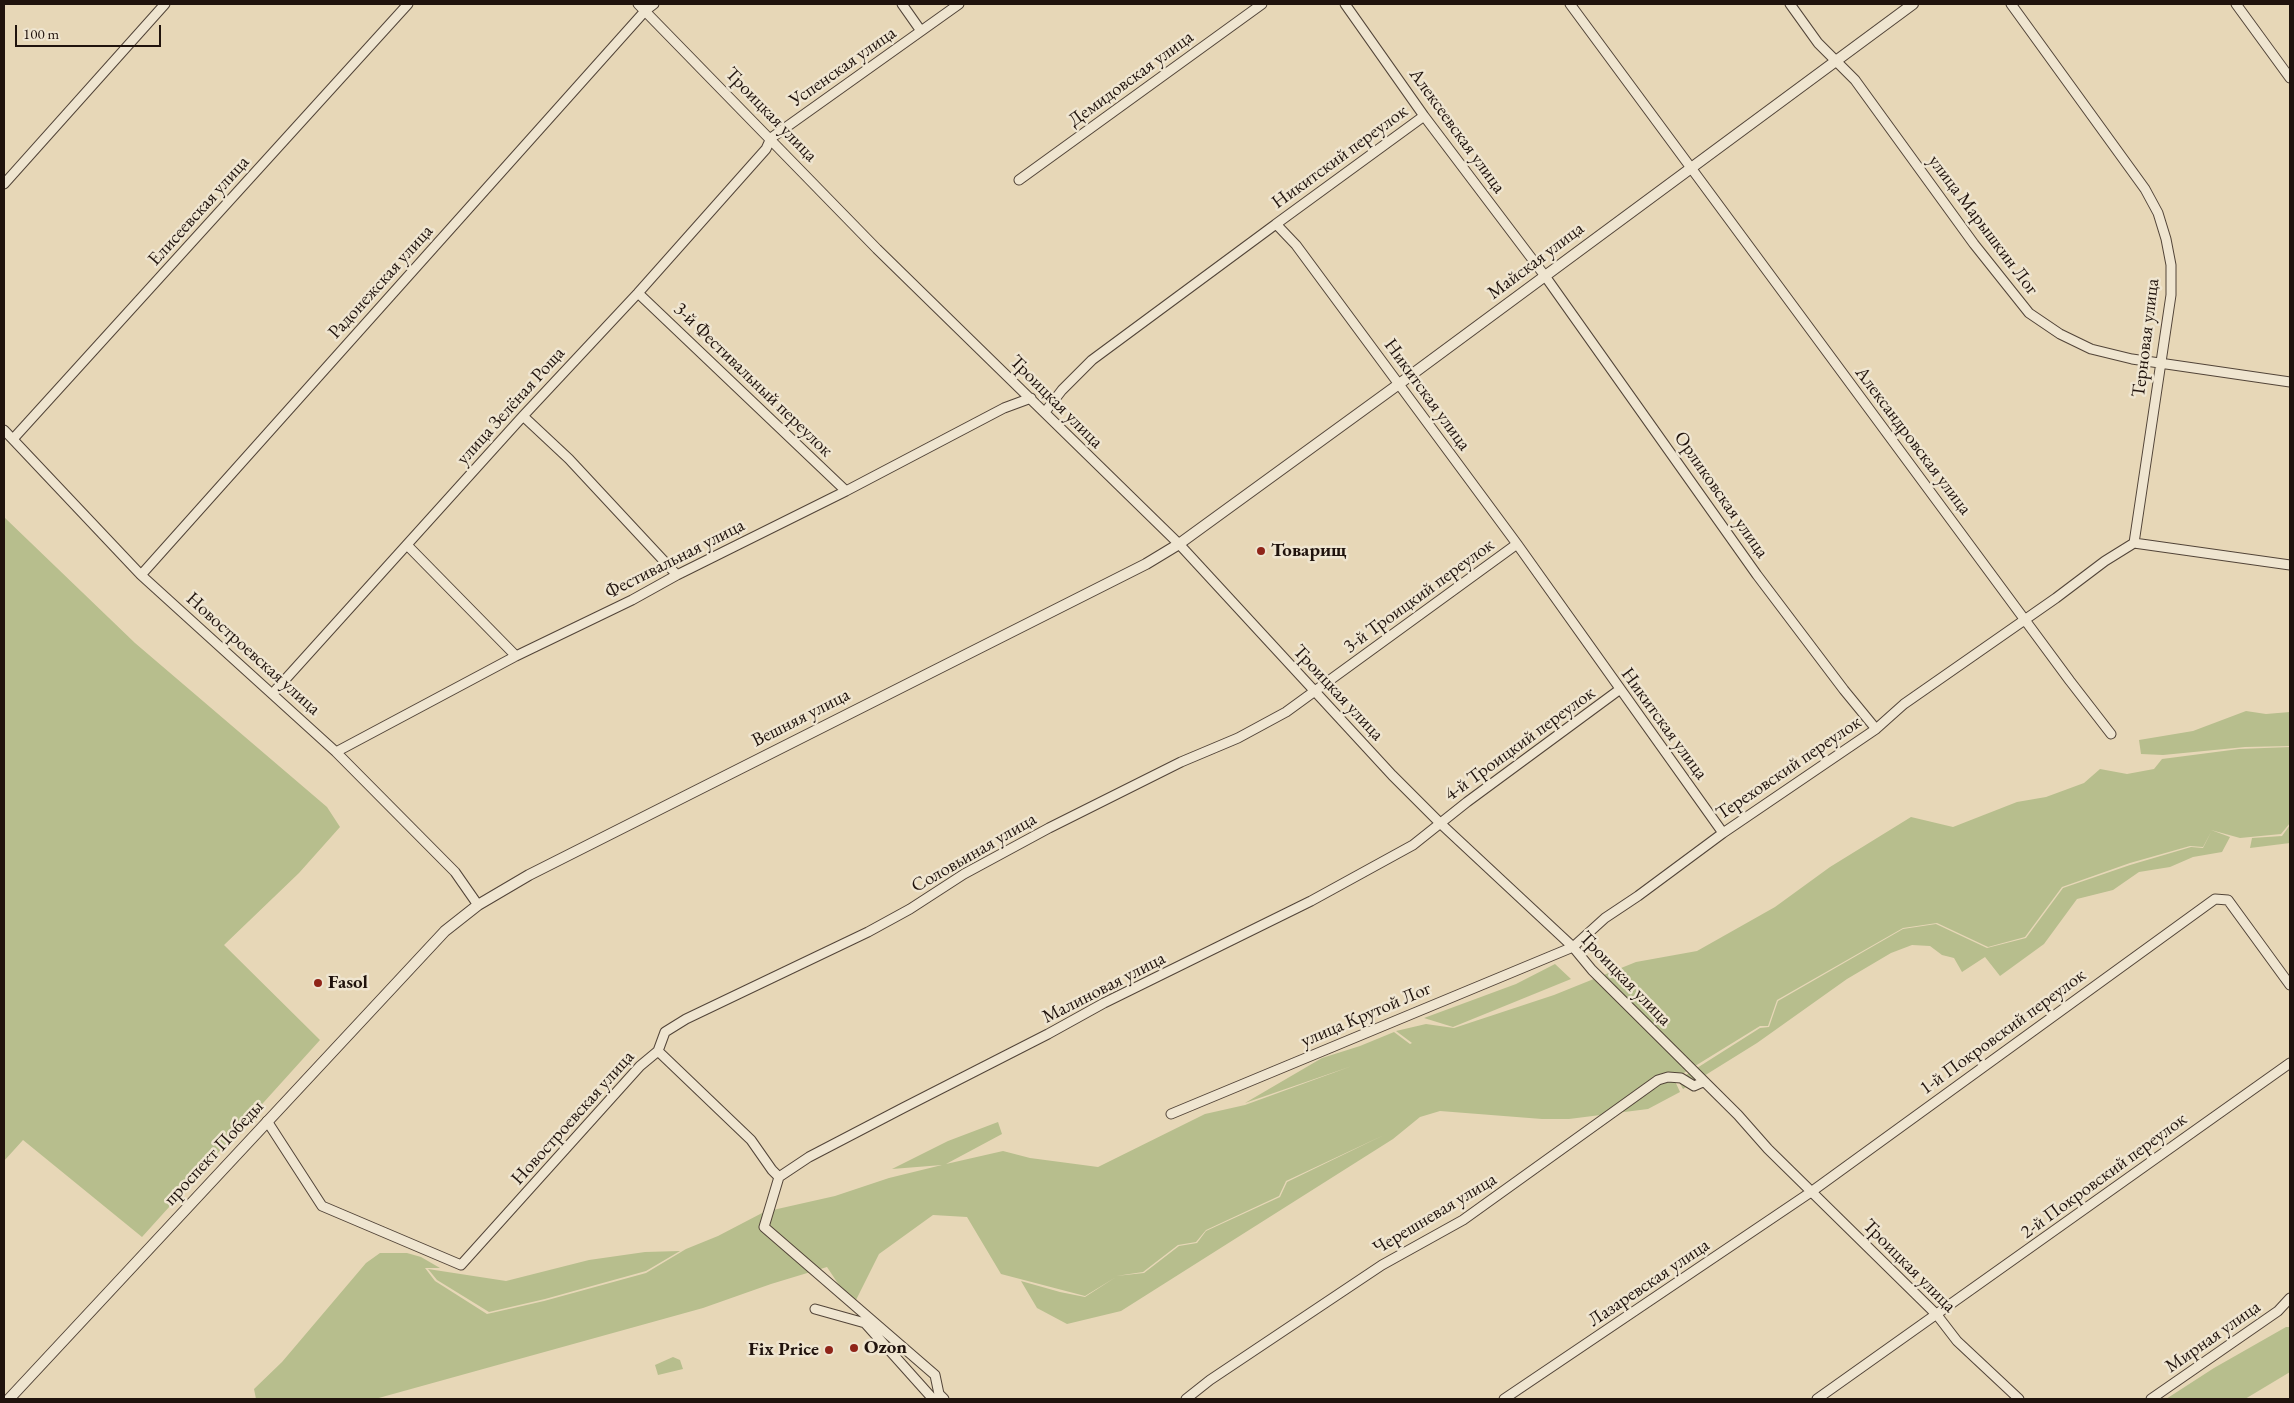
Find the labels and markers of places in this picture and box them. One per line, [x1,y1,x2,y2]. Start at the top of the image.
place label: Товарищ [1271,540,1347,562]
marker: Товарищ [1255,545,1267,557]
place label: Fasol [328,972,368,994]
marker: Fasol [312,977,324,989]
place label: Ozon [864,1337,907,1359]
place label: Fix Price [748,1339,819,1361]
marker: Ozon [848,1342,860,1354]
marker: Fix Price [823,1344,835,1356]

